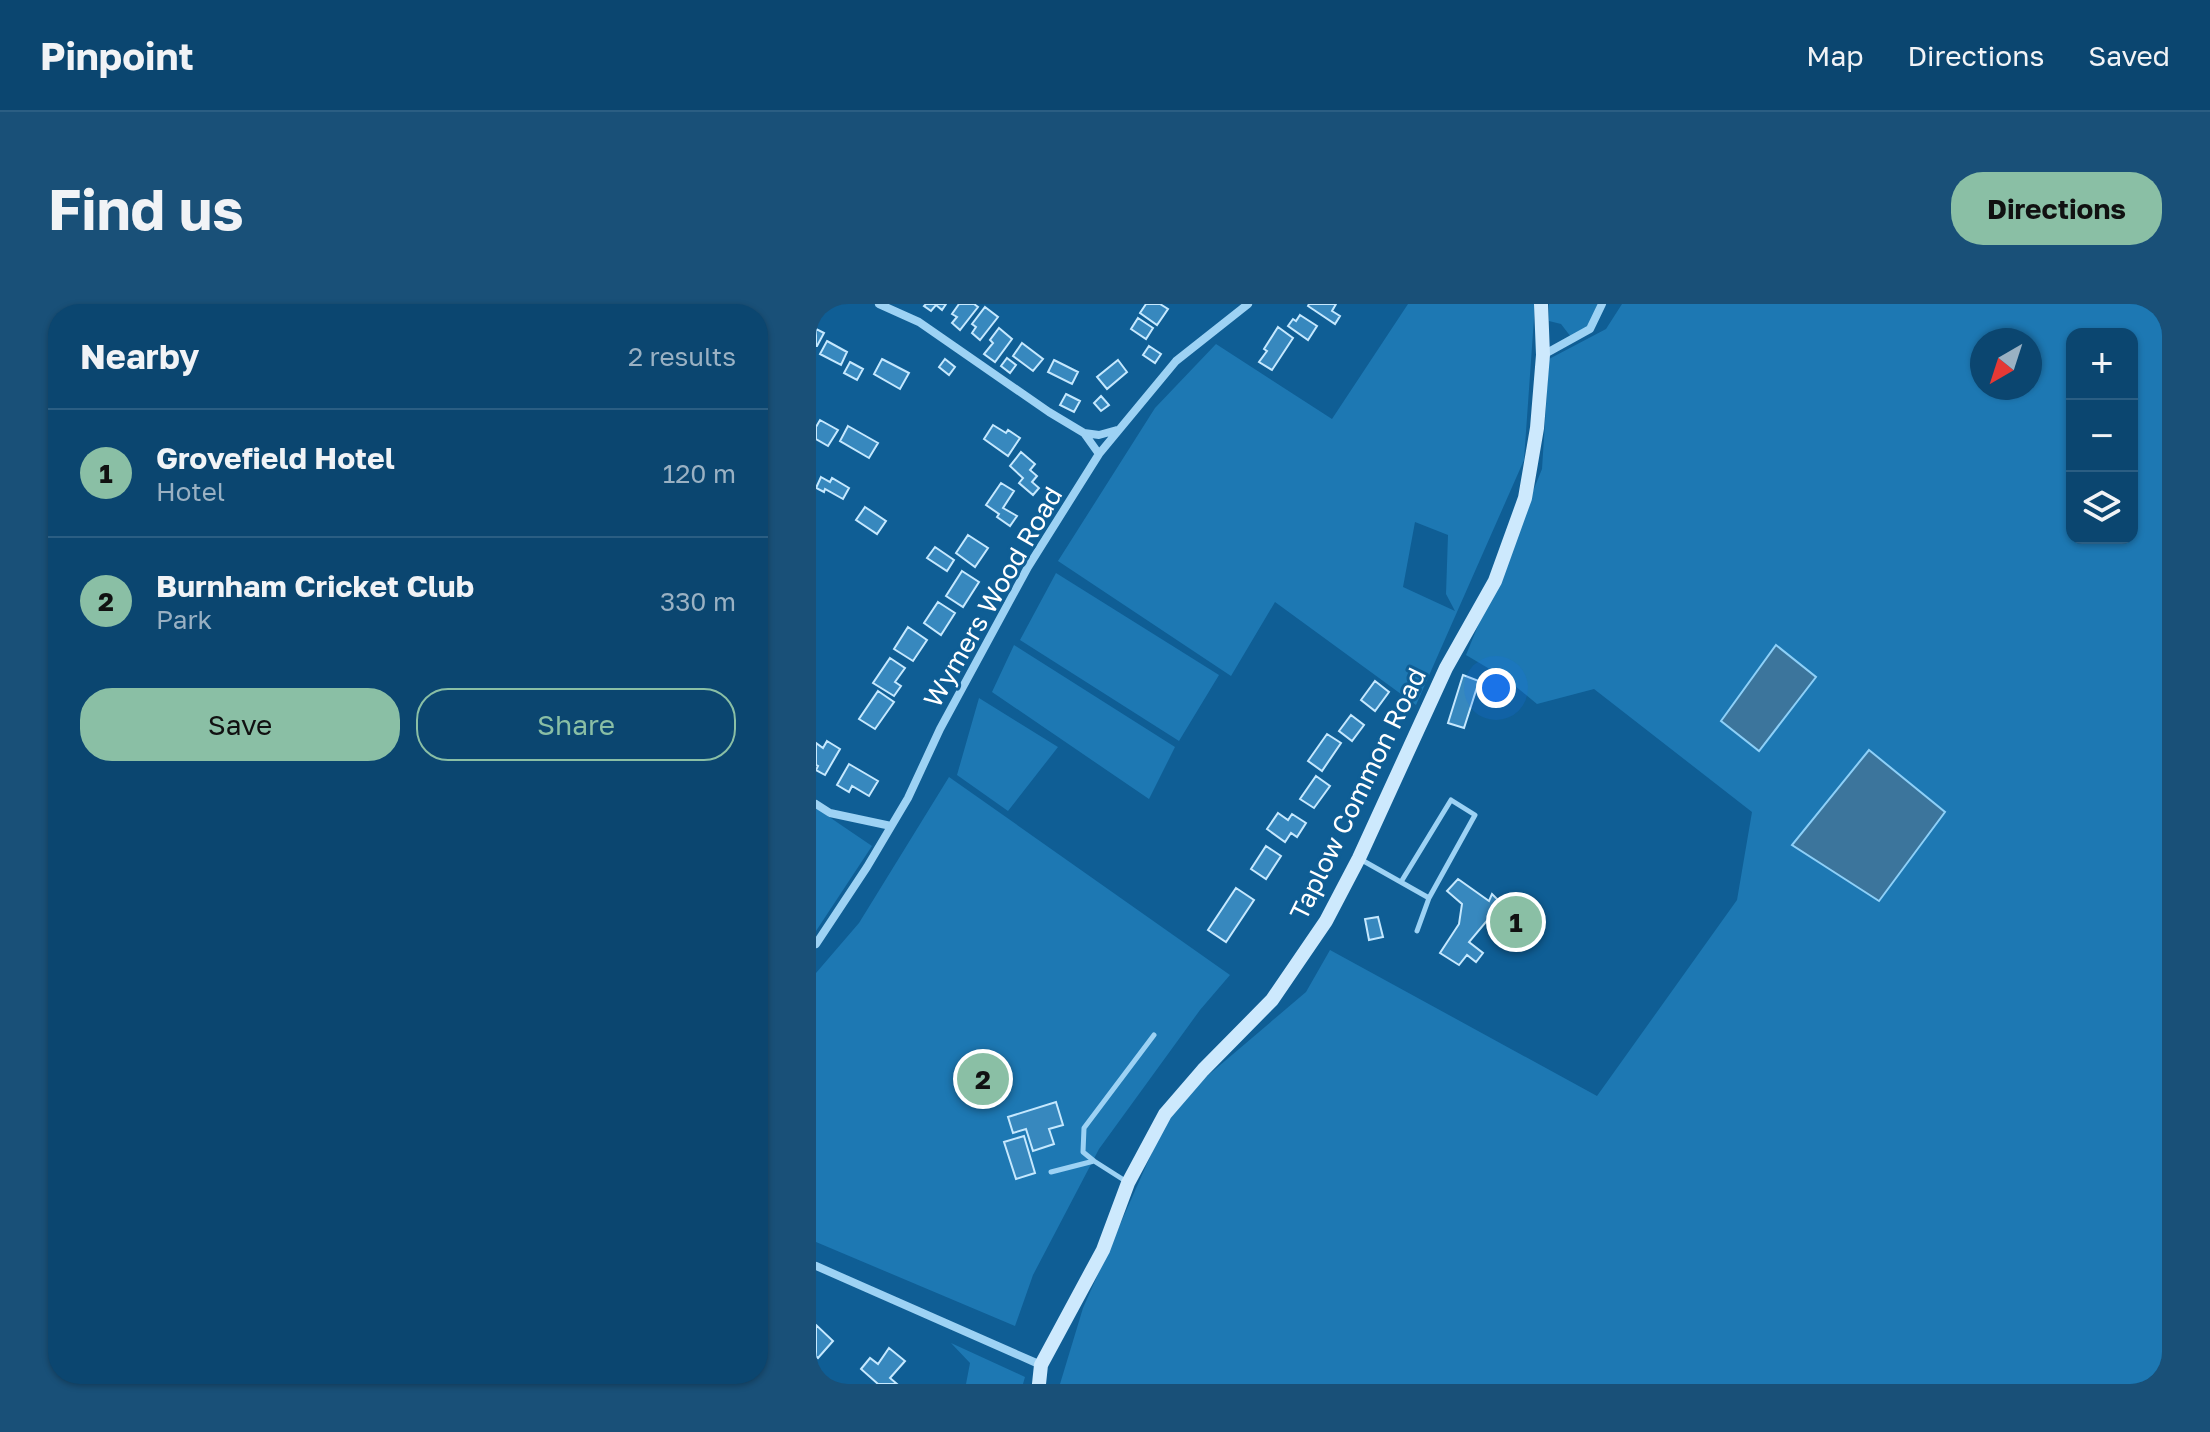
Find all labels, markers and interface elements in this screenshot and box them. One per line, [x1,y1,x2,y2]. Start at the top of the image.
text: Pinpoint [40,33,194,78]
text: Map [1806,39,1863,72]
text: Directions [1907,39,2044,72]
text: Saved [2088,39,2170,72]
button: Directions [1951,172,2162,245]
text: Find us [48,175,244,242]
north arrow [1970,328,2042,400]
map controls [2066,328,2138,544]
button: + [2066,328,2138,400]
text: Nearby [80,336,200,376]
text: 2 results [628,341,736,372]
button: − [2066,400,2138,472]
text: Grovefield Hotel [156,440,395,476]
text: 1 [99,458,113,489]
text: 120 m [663,458,736,489]
button: layers [2066,472,2138,544]
text: Hotel [156,476,225,507]
street label: Wymers Wood Road [917,481,1068,712]
text: Burnham Cricket Club [156,568,474,604]
text: 2 [98,586,114,617]
text: 330 m [660,586,736,617]
text: Park [156,604,212,635]
street label: Taplow Common Road [1283,663,1432,925]
your location [1476,668,1516,708]
button: Save [80,688,400,761]
button: Share [416,688,736,761]
pin: 1 [1490,892,1542,952]
pin: 2 [957,1049,1009,1109]

